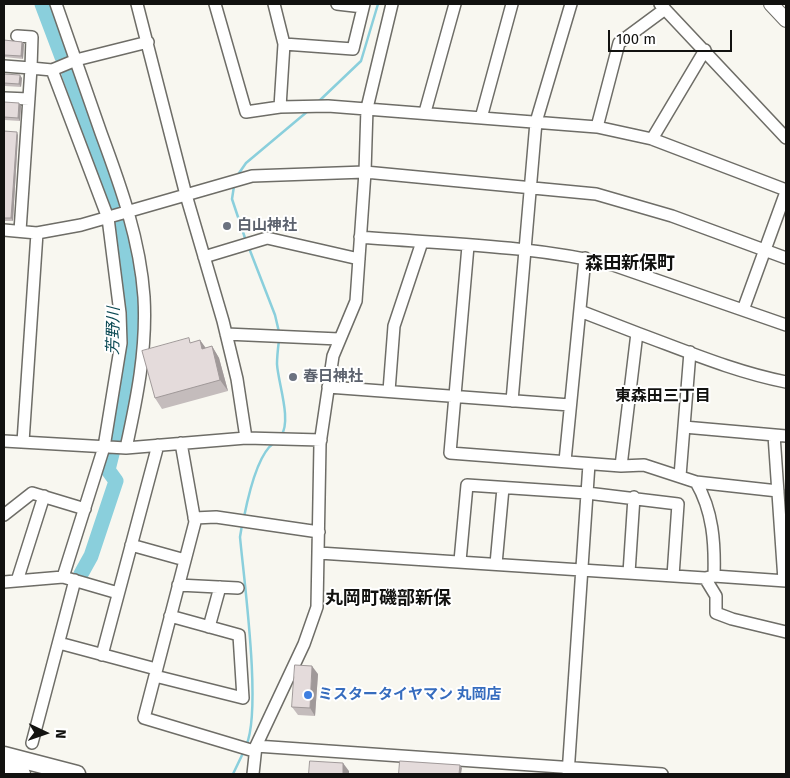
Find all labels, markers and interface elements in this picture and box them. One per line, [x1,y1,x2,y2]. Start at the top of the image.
scale bar [610,20,734,52]
text: 100 m [616,30,656,48]
place label: 白山神社 [237,217,297,235]
marker: 白山神社 [221,220,233,232]
district label: 森田新保町 [585,253,675,275]
water label: 芳野川 [104,307,124,355]
place label: 春日神社 [303,368,363,386]
marker: 春日神社 [287,371,299,383]
district label: 東森田三丁目 [615,387,711,407]
district label: 丸岡町磯部新保 [325,588,451,610]
place label: ミスタータイヤマン 丸岡店 [318,686,502,704]
marker: ミスタータイヤマン 丸岡店 [302,689,314,701]
north arrow [20,708,70,758]
text: N [52,729,69,739]

